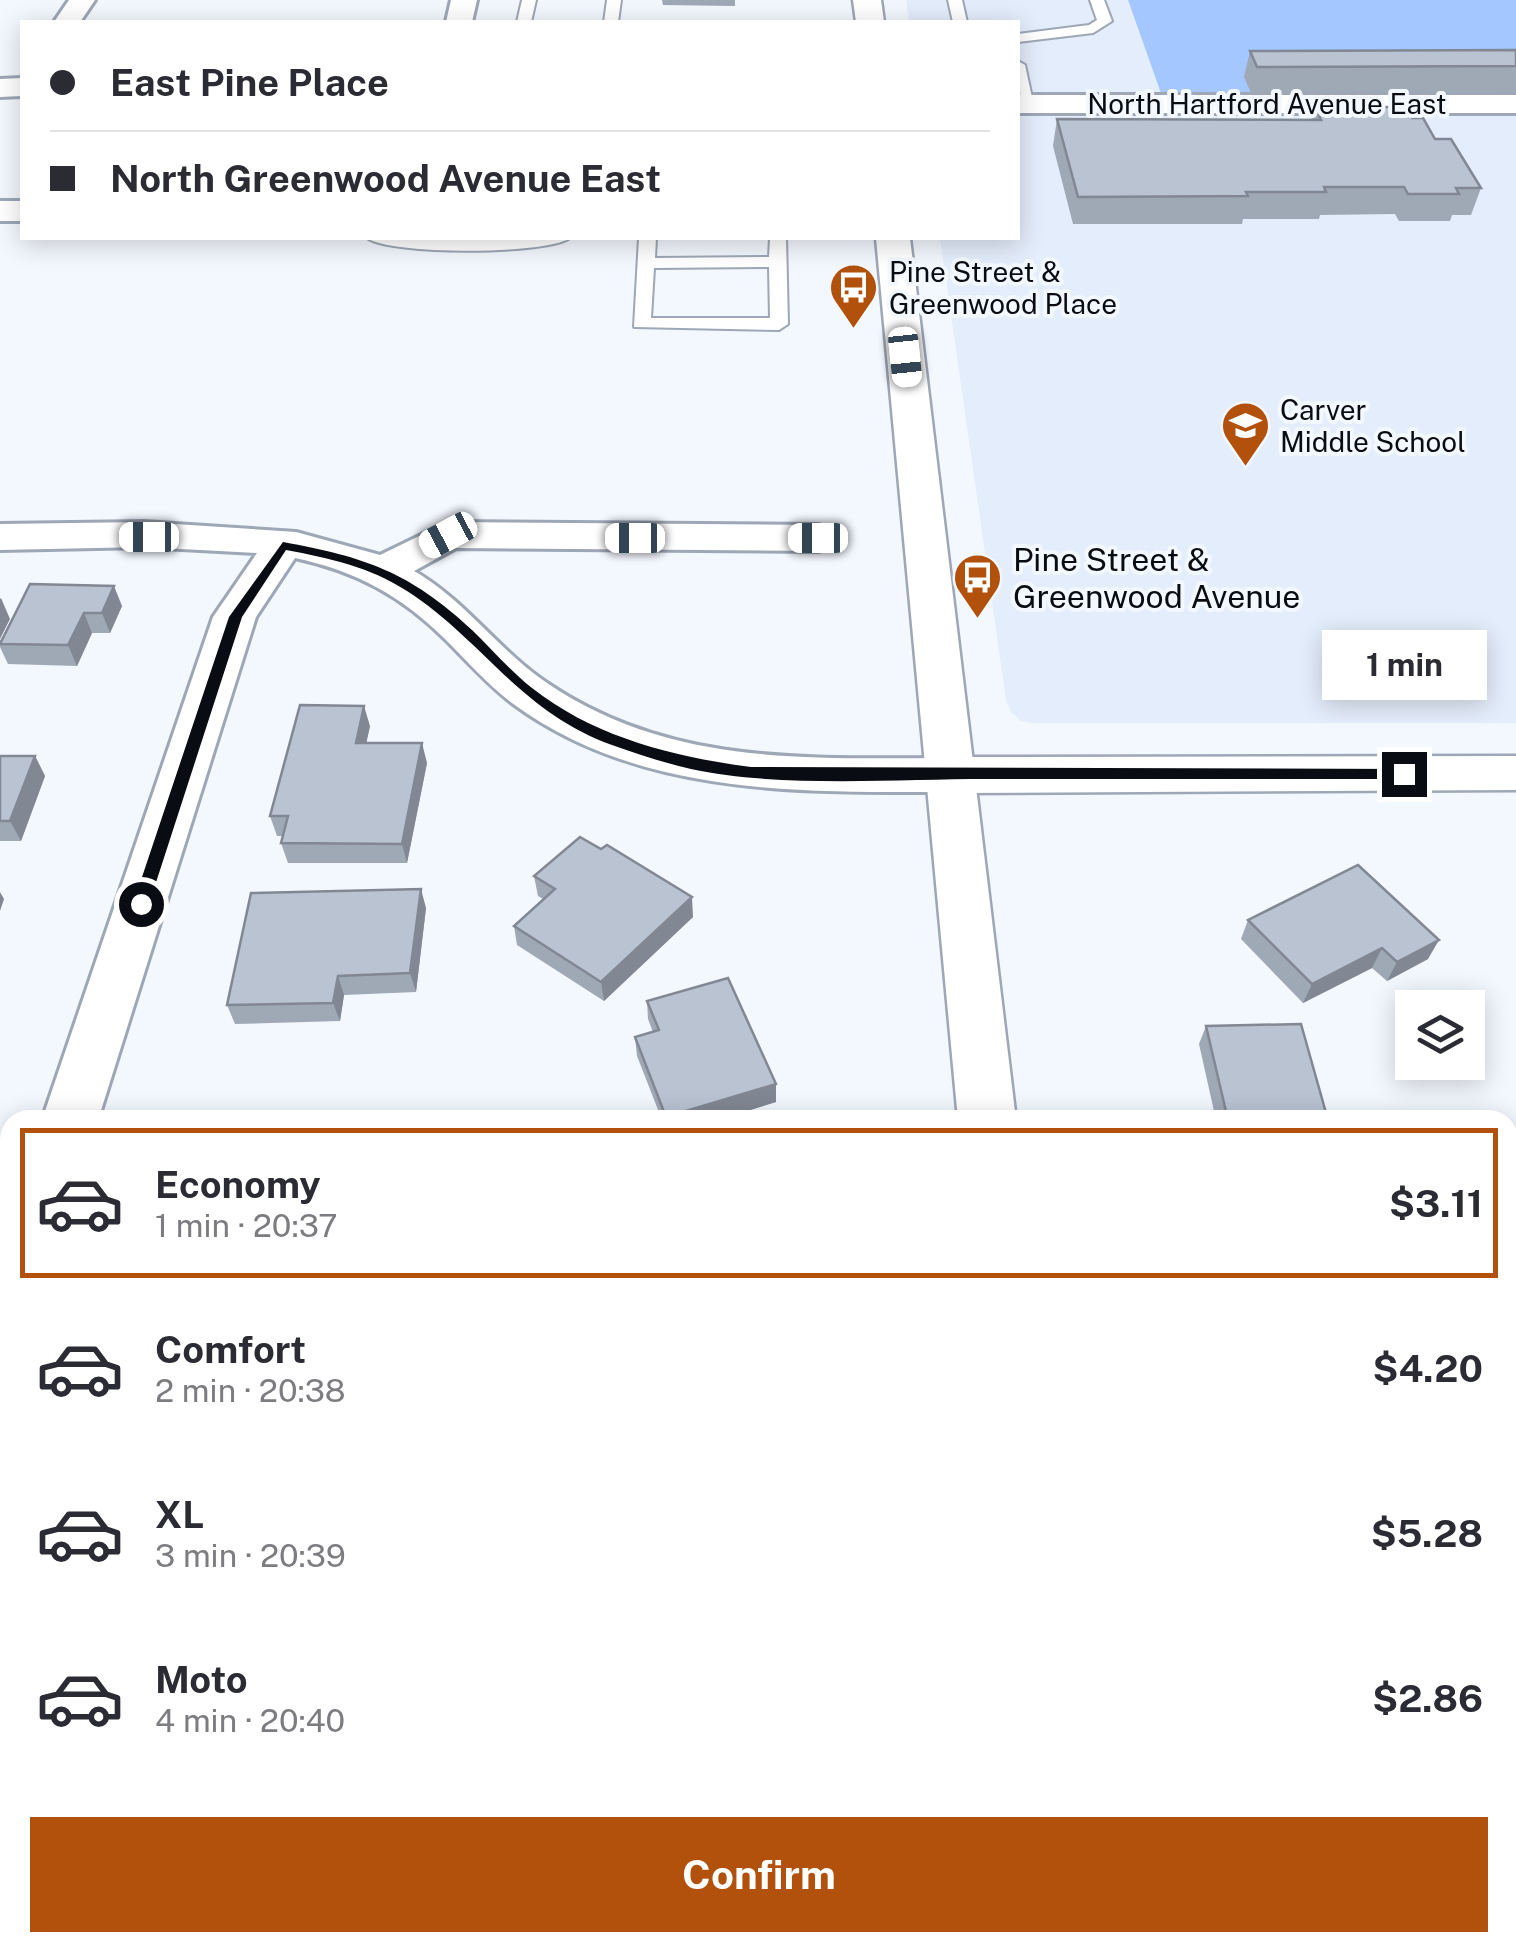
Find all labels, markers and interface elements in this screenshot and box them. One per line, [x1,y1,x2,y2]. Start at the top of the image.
text: East Pine Place [110,60,389,105]
street label: North Hartford Avenue East [1087,87,1447,120]
text: North Greenwood Avenue East [110,156,661,201]
place label: Pine Street & Greenwood Place [889,255,1117,320]
bus stop icon: Pine Street & Greenwood Place [828,262,880,330]
car [887,326,923,388]
place label: Carver Middle School [1280,393,1466,458]
school or university icon: Carver Middle School [1219,400,1271,468]
car [414,508,482,562]
car [119,522,179,552]
car [605,523,665,553]
car [788,523,848,553]
place label: Pine Street & Greenwood Avenue [1013,541,1301,615]
bus stop icon: Pine Street & Greenwood Avenue [952,552,1004,620]
callout: 1 min [1322,629,1486,699]
text: 1 min [1366,646,1443,683]
route end [1382,752,1427,797]
route start [119,882,164,927]
map controls [1395,990,1485,1080]
button: layers [1395,990,1485,1080]
icon: car [35,1158,125,1248]
text: Economy [155,1162,321,1207]
text: $3.11 [1389,1181,1483,1226]
text: 1 min · 20:37 [155,1207,337,1244]
icon: car [35,1323,125,1413]
text: Comfort [155,1327,306,1372]
text: $4.20 [1373,1346,1483,1391]
text: 2 min · 20:38 [155,1372,345,1409]
icon: car [35,1488,125,1578]
text: XL [155,1492,204,1537]
text: $5.28 [1371,1511,1483,1556]
text: 3 min · 20:39 [155,1537,346,1574]
icon: car [35,1653,125,1743]
text: Moto [155,1657,248,1702]
text: $2.86 [1372,1676,1483,1721]
text: 4 min · 20:40 [155,1702,345,1739]
button: Confirm [30,1817,1488,1932]

